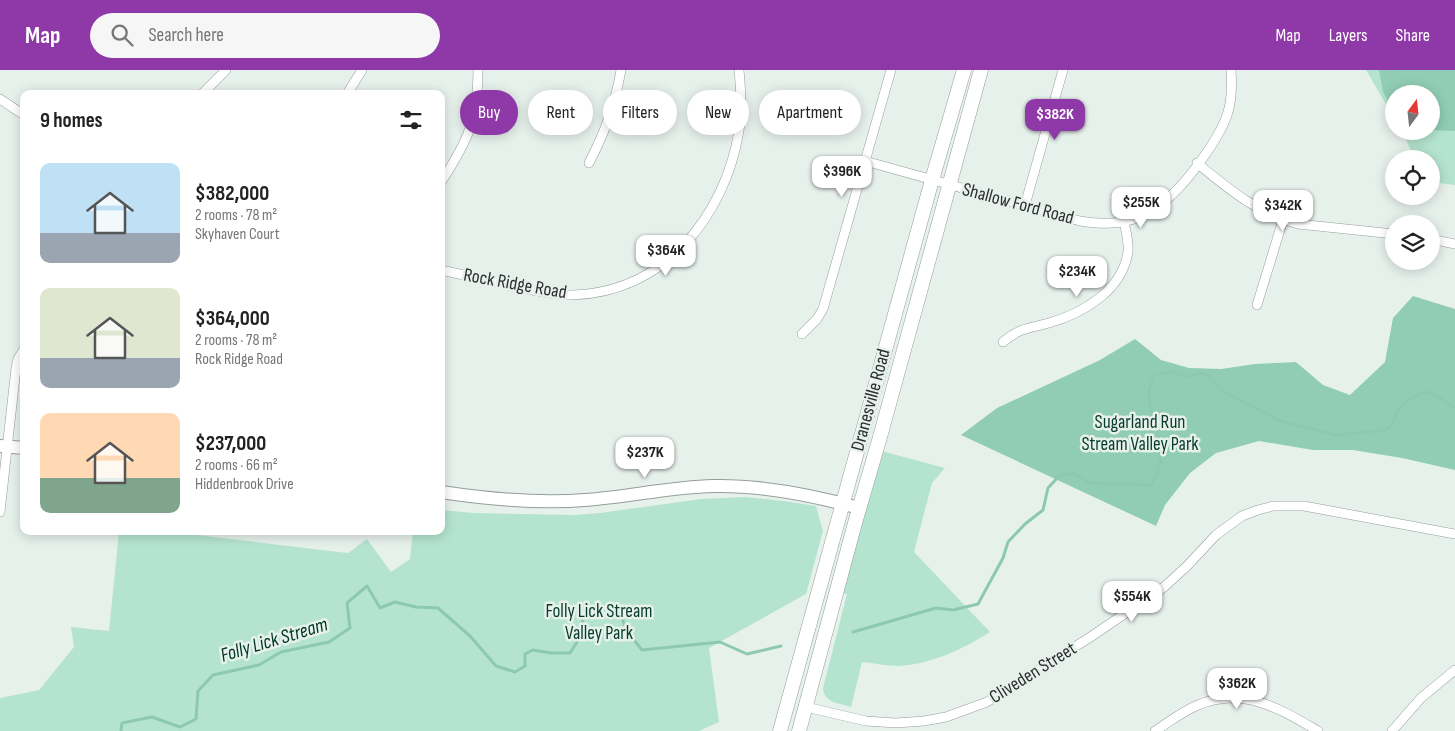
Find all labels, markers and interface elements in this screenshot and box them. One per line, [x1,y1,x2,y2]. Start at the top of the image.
search box [90,13,440,58]
text: Map [25,21,60,50]
icon: search [108,21,136,49]
text: Search here [148,24,224,47]
text: Map [1276,25,1301,46]
text: Layers [1329,25,1368,46]
text: Share [1396,25,1430,46]
north arrow [1385,85,1440,140]
map controls [1385,85,1440,270]
chip: Buy [460,90,518,135]
chip: Rent [528,90,593,135]
chip: Filters [603,90,677,135]
chip: New [687,90,749,135]
chip: Apartment [759,90,861,135]
pin: $382K [1020,98,1090,141]
text: $382K [1036,105,1074,124]
icon: filters [397,106,425,134]
text: 9 homes [40,108,103,133]
button: locate [1385,150,1440,205]
pin: $396K [807,156,877,198]
text: $396K [823,162,861,181]
street label: Shallow Ford Road [960,178,1076,230]
text: $382,000 [195,181,269,206]
icon: home [80,183,140,243]
pin: $255K [1106,186,1176,229]
pin: $342K [1248,190,1318,232]
text: $255K [1122,193,1160,212]
text: $342K [1264,196,1302,215]
text: 2 rooms · 78 m² [195,206,277,225]
button: layers [1385,215,1440,270]
text: Skyhaven Court [195,225,280,244]
pin: $364K [631,234,701,277]
text: $364K [647,241,685,260]
pin: $234K [1042,256,1112,298]
text: $234K [1058,262,1096,281]
street label: Rock Ridge Road [462,264,568,304]
text: $364,000 [195,306,270,331]
icon: home [80,308,140,368]
text: 2 rooms · 78 m² [195,331,277,350]
street label: Dranesville Road [846,346,896,454]
text: Rock Ridge Road [195,350,283,369]
park label: Sugarland Run Stream Valley Park [1081,411,1199,456]
text: $237,000 [195,431,266,456]
icon: home [80,433,140,493]
pin: $237K [610,436,680,479]
text: $237K [626,443,664,462]
text: 2 rooms · 66 m² [195,456,278,475]
text: Hiddenbrook Drive [195,475,294,494]
pin: $554K [1097,580,1167,623]
text: $554K [1113,587,1151,606]
park label: Folly Lick Stream Valley Park [546,600,652,645]
water label: Folly Lick Stream [218,612,331,668]
street label: Cliveden Street [985,637,1081,709]
pin: $362K [1202,668,1272,710]
text: $362K [1218,674,1256,693]

